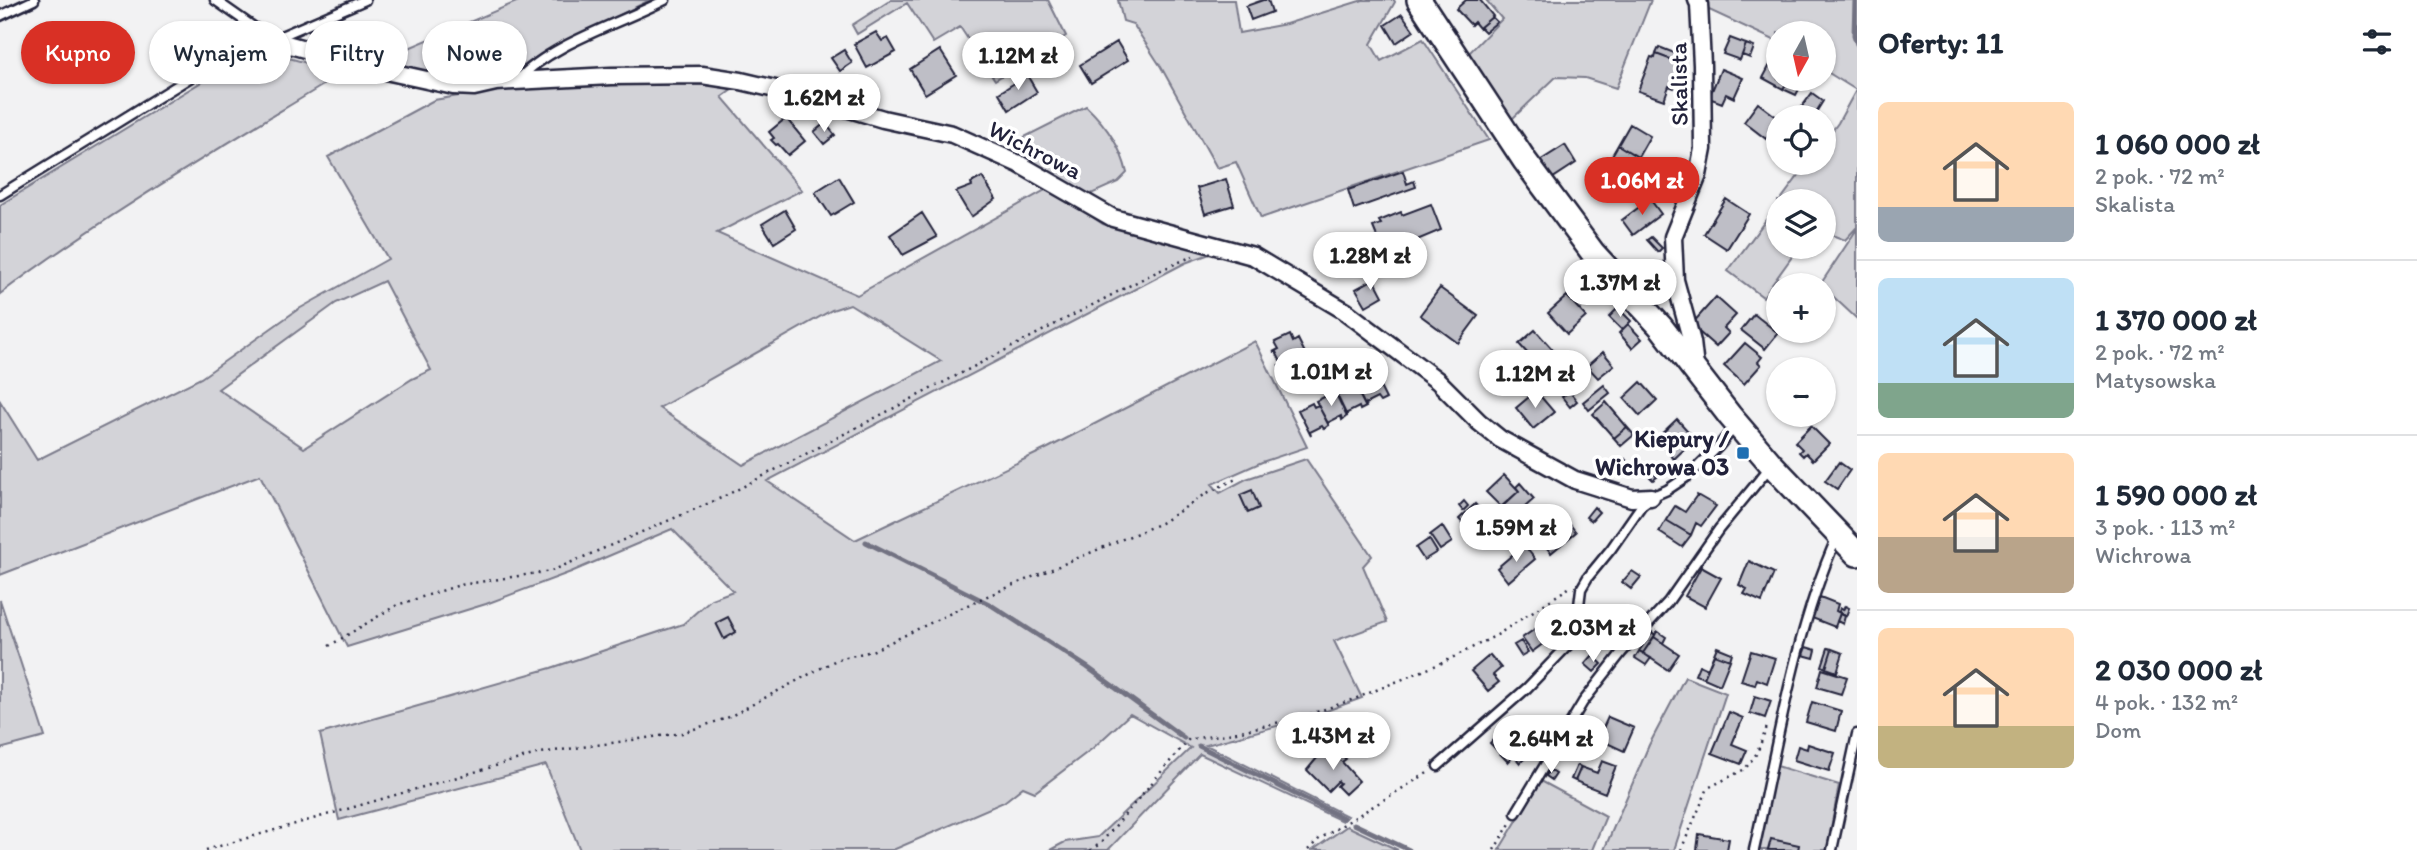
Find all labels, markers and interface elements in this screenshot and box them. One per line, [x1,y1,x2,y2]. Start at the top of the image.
chip: Kupno [21,21,135,84]
chip: Wynajem [149,21,291,84]
chip: Filtry [305,21,408,84]
chip: Nowe [422,21,527,84]
north arrow [1766,21,1836,91]
map controls [1766,21,1836,427]
icon: filters [2358,23,2396,61]
text: Oferty: 11 [1878,24,2003,61]
pin: 1.12M zł [946,32,1090,92]
text: 1.12M zł [978,41,1058,69]
street label: Skalista [1663,41,1694,126]
pin: 1.62M zł [752,74,896,134]
text: 1.62M zł [783,83,865,111]
button: locate [1766,105,1836,175]
street label: Wichrowa [984,114,1087,186]
text: 1 060 000 zł [2095,125,2260,162]
icon: home [1934,130,2018,214]
pin: 1.06M zł [1570,158,1714,217]
text: 2 pok. · 72 m² [2095,162,2225,190]
text: 1.06M zł [1600,166,1684,194]
button: layers [1766,189,1836,259]
text: Skalista [2095,190,2175,218]
pin: 1.28M zł [1298,232,1442,292]
text: 1.28M zł [1329,241,1411,269]
pin: 1.37M zł [1548,260,1692,319]
text: 1.37M zł [1580,268,1660,296]
button: + [1766,273,1836,343]
text: 1 370 000 zł [2095,301,2257,338]
icon: home [1934,306,2018,390]
text: 2 pok. · 72 m² [2095,338,2225,366]
pin: 1.01M zł [1259,348,1403,408]
pin: 1.12M zł [1463,350,1607,410]
text: 1.01M zł [1290,357,1372,385]
button: − [1766,357,1836,427]
text: 1.12M zł [1495,359,1575,387]
text: Matysowska [2095,366,2216,394]
place label: Kiepury / Wichrowa 03 [1595,424,1730,481]
marker: Kiepury / Wichrowa 03 [1735,445,1751,461]
text: 1 590 000 zł [2095,476,2257,513]
icon: home [1934,481,2018,565]
pin: 1.59M zł [1444,504,1588,564]
text: 1.59M zł [1476,513,1556,541]
text: 3 pok. · 113 m² [2095,513,2235,541]
text: Wichrowa [2095,541,2192,569]
pin: 2.03M zł [1521,604,1665,664]
text: 2.03M zł [1551,613,1635,641]
text: 2 030 000 zł [2095,651,2262,688]
icon: home [1934,656,2018,740]
text: 4 pok. · 132 m² [2095,688,2238,716]
pin: 1.43M zł [1261,712,1405,772]
pin: 2.64M zł [1479,716,1623,775]
text: Dom [2095,716,2141,744]
text: 1.43M zł [1291,721,1375,749]
text: 2.64M zł [1509,724,1593,752]

